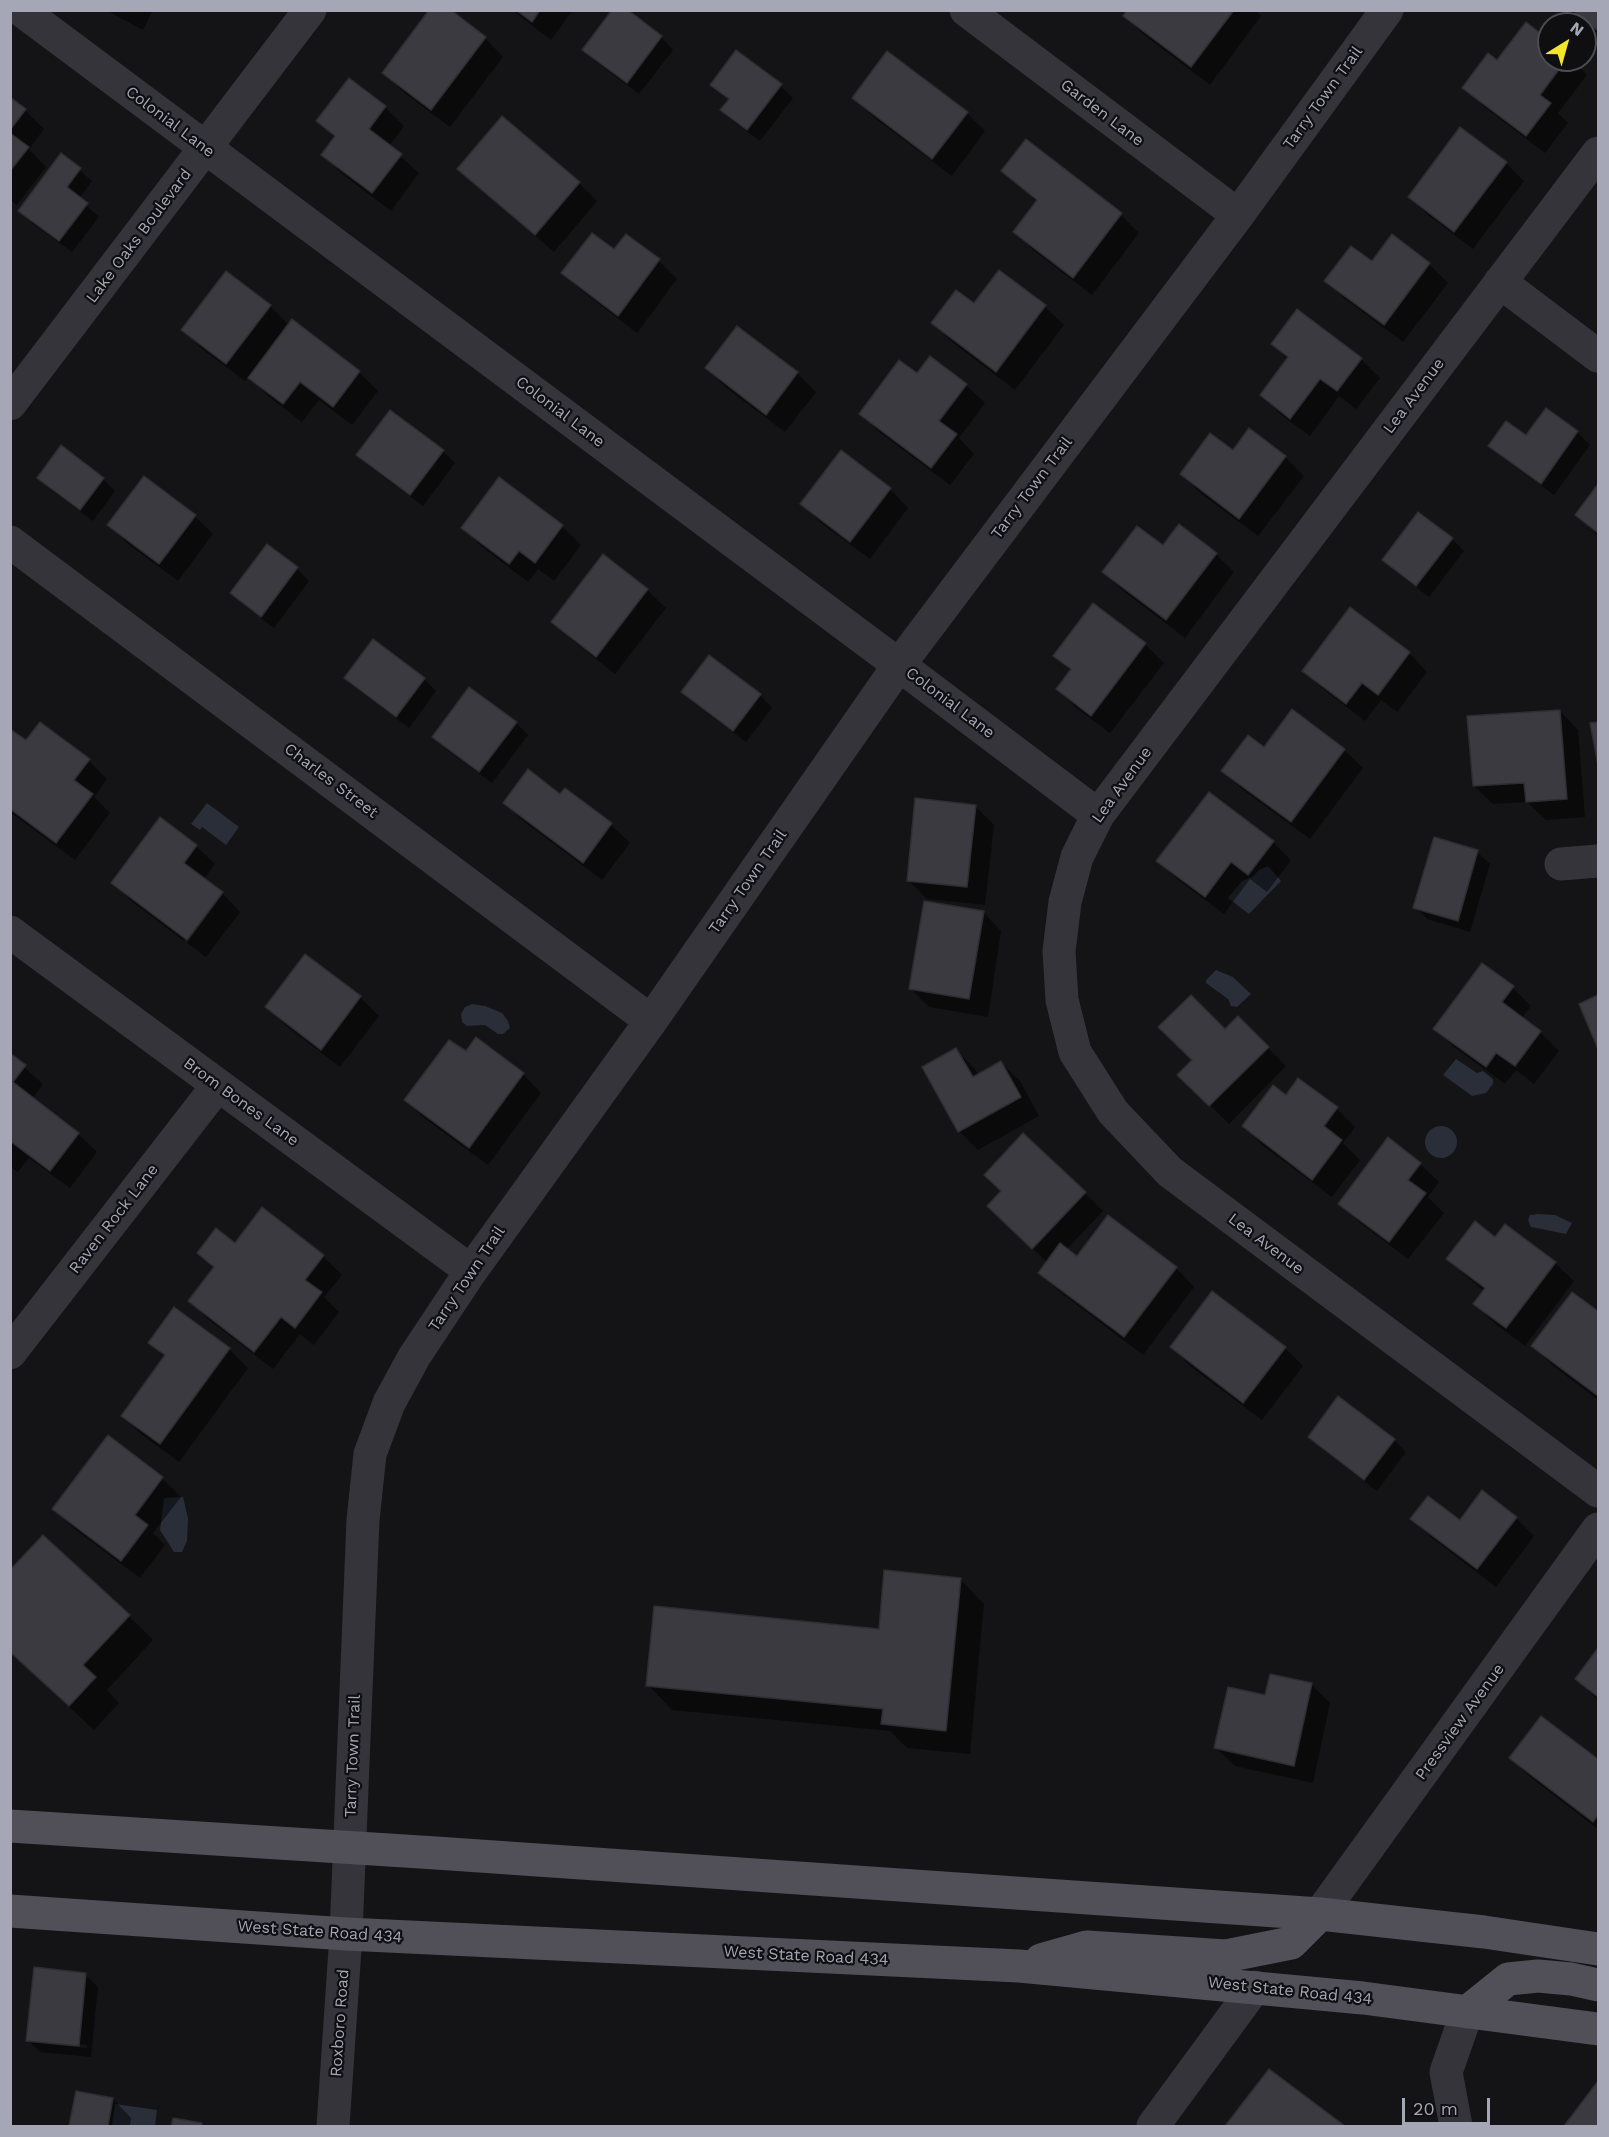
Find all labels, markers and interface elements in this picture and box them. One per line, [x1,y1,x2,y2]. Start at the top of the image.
north arrow [1537,12,1597,72]
text: N [1566,18,1587,40]
street label: Tarry Town Trail [1279,43,1367,153]
street label: Garden Lane [1057,75,1147,151]
street label: Colonial Lane [122,82,218,162]
street label: Lake Oaks Boulevard [82,165,196,307]
street label: Lea Avenue [1379,354,1449,438]
street label: Colonial Lane [512,372,608,452]
street label: Tarry Town Trail [987,433,1077,543]
street label: Colonial Lane [902,663,998,743]
street label: Charles Street [280,739,382,823]
street label: Lea Avenue [1088,743,1156,827]
street label: Tarry Town Trail [705,826,791,938]
street label: Brom Bones Lane [180,1054,302,1150]
street label: Raven Rock Lane [65,1160,163,1278]
street label: Lea Avenue [1224,1209,1308,1279]
street label: Tarry Town Trail [425,1223,509,1335]
street label: Pressview Avenue [1411,1660,1509,1784]
street label: Tarry Town Trail [341,1694,365,1818]
street label: West State Road 434 [237,1917,403,1947]
street label: West State Road 434 [723,1942,889,1970]
street label: Roxboro Road [327,1968,353,2078]
street label: West State Road 434 [1207,1973,1373,2009]
scale bar [1405,2086,1494,2124]
text: 20 m [1413,2098,1458,2119]

